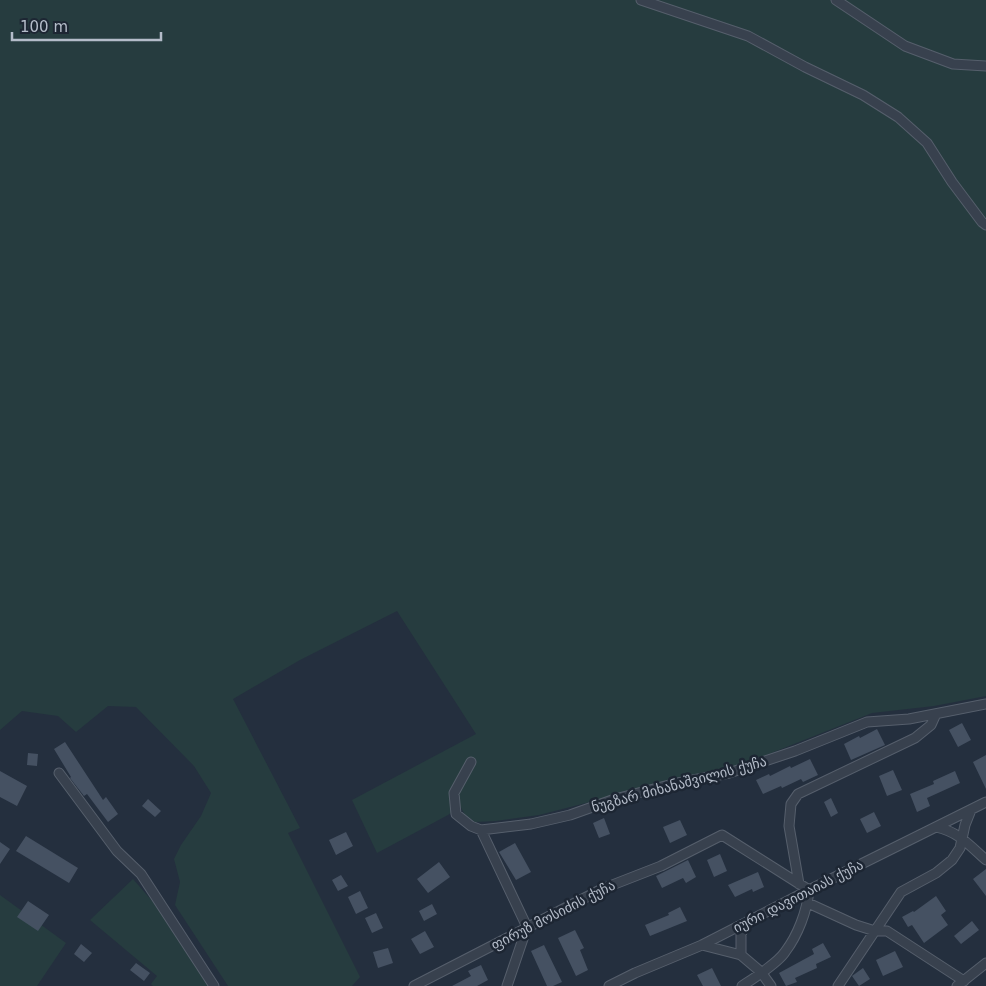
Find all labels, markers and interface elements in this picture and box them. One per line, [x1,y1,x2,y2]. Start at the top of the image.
scale bar [12,10,161,42]
text: 100 m [20,18,68,36]
street label: ნუგზარ მიხანაშვილის ქუჩა [590,753,768,815]
street label: იური დავითაიას ქუჩა [730,856,866,936]
street label: ფირუზ მოსიძის ქუჩა [488,877,618,953]

